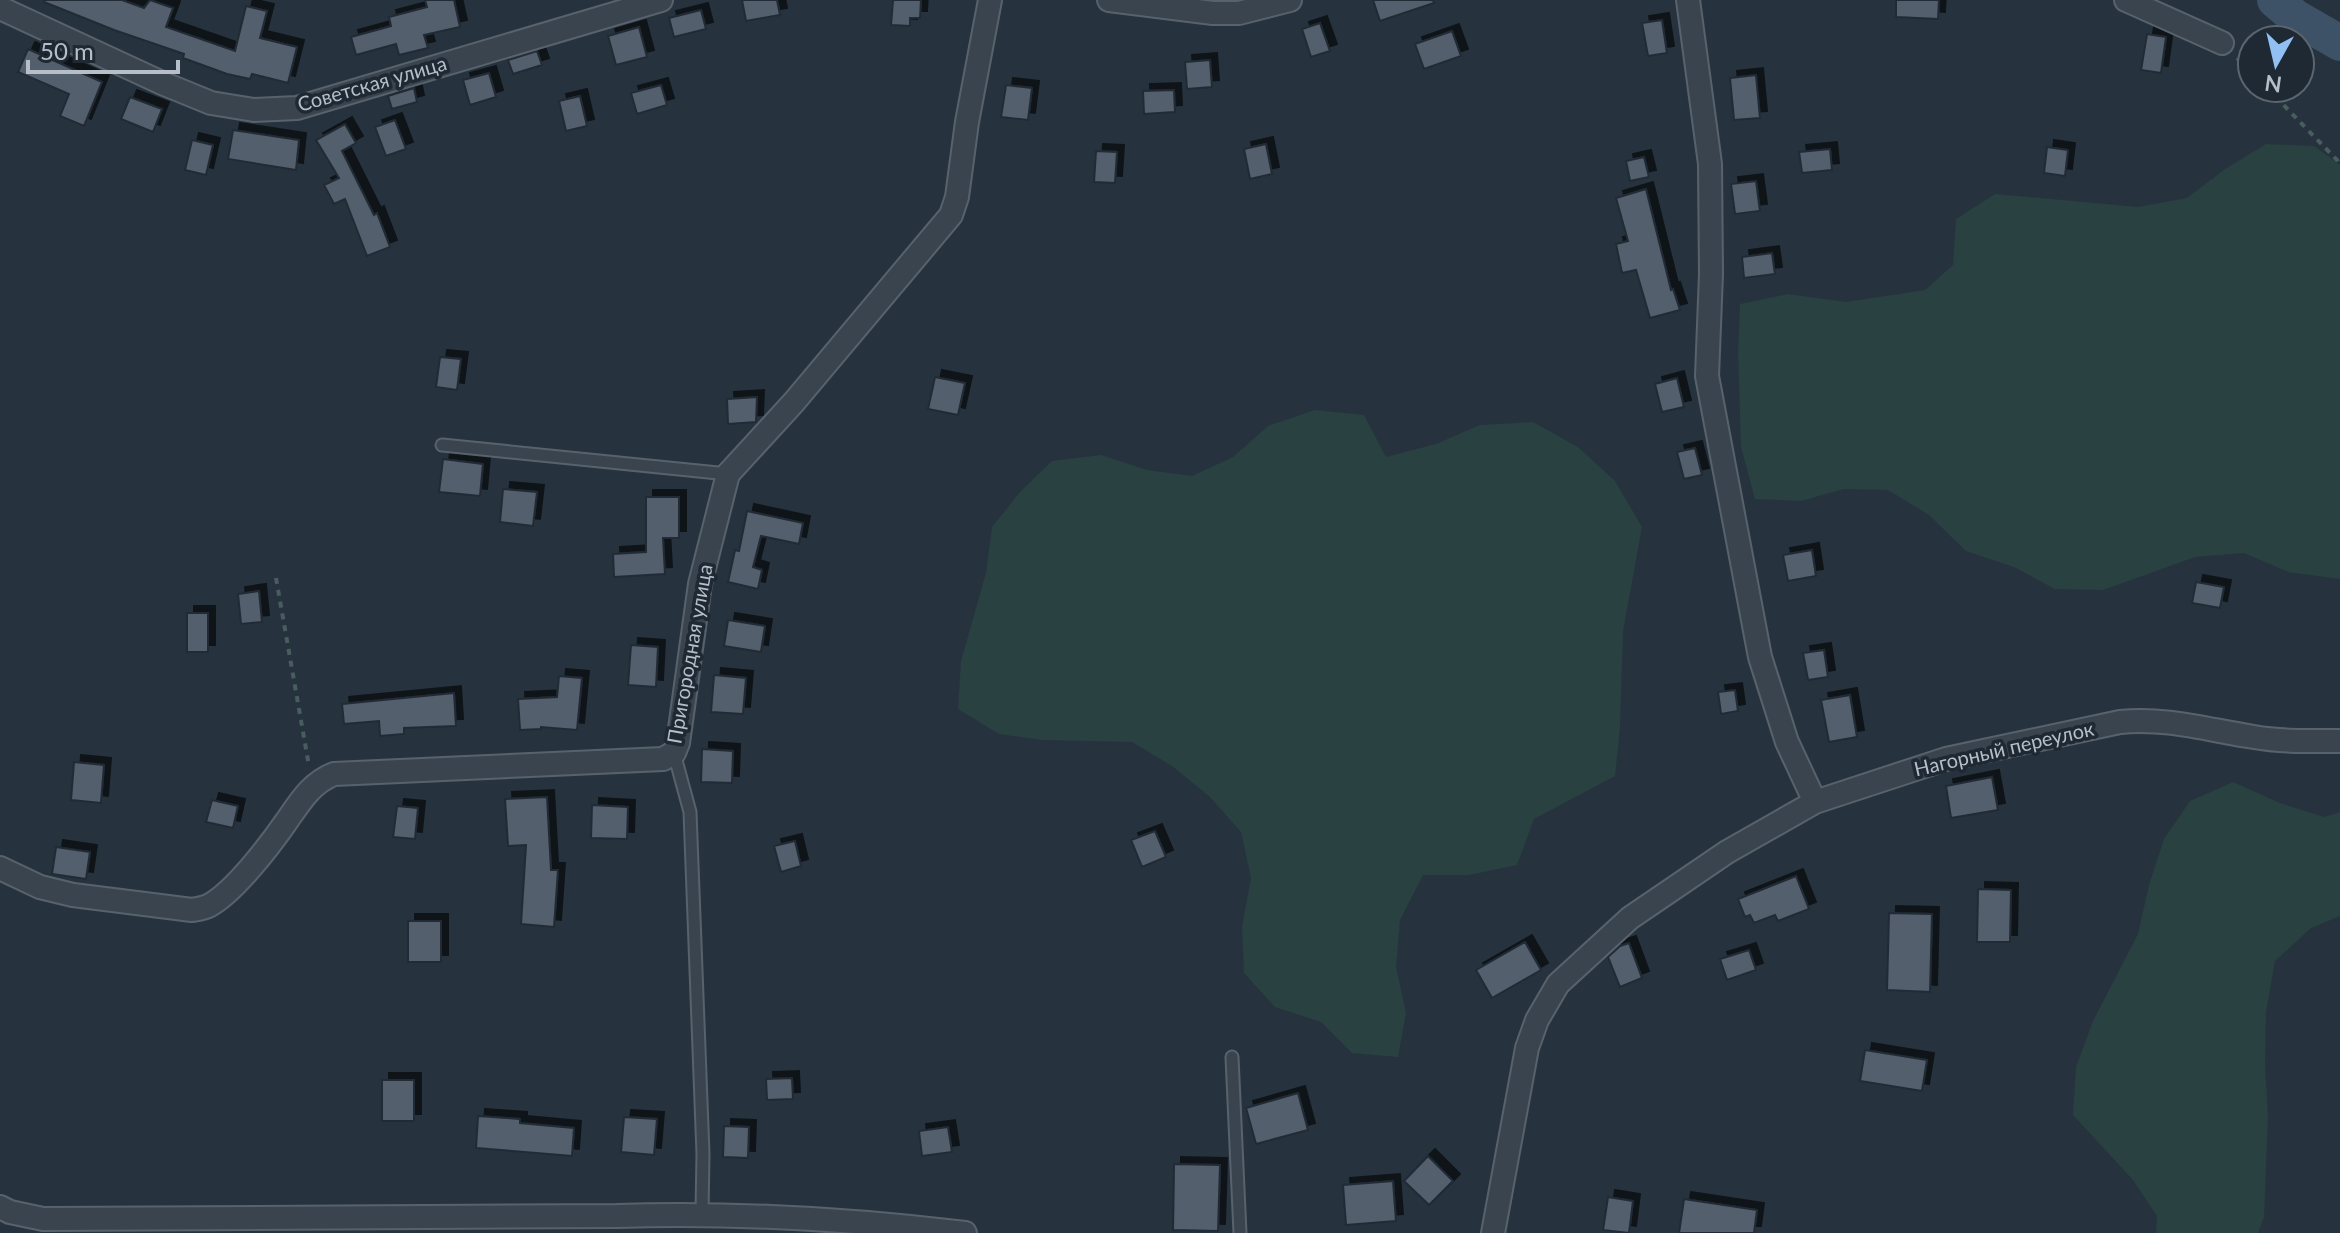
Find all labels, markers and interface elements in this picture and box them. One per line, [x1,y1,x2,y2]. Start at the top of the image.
scale bar [28,24,178,74]
north arrow [2236,24,2316,104]
text: 50 m [40,36,94,65]
street label: Советская улица [294,50,449,116]
text: N [2263,70,2283,99]
street label: Пригородная улица [661,562,717,745]
street label: Нагорный переулок [1912,716,2097,780]

